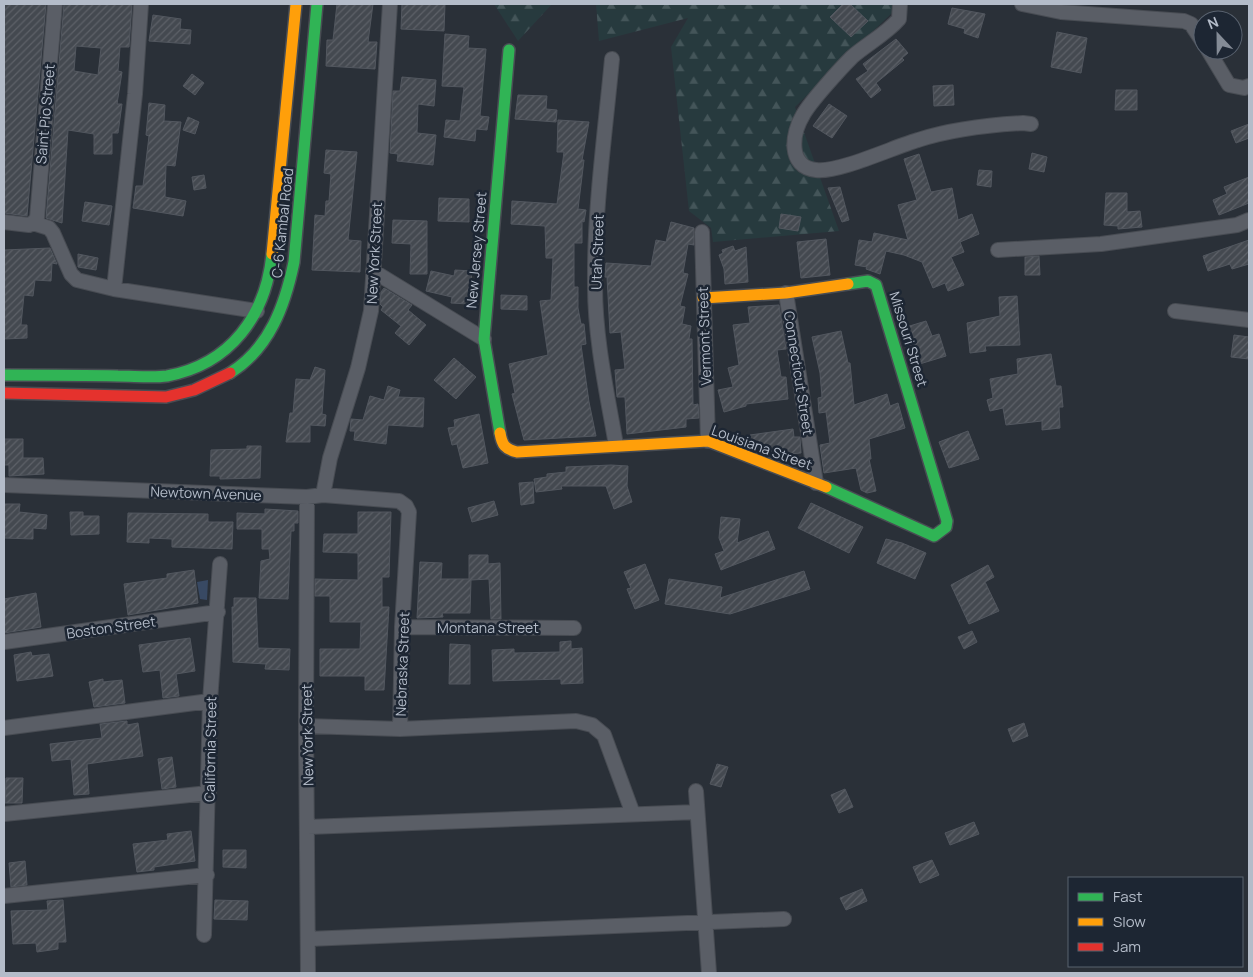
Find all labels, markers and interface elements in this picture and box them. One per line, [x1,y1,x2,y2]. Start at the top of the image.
north arrow [1193,10,1243,60]
text: N [1205,12,1221,33]
street label: Saint Pio Street [31,63,59,165]
street label: C-6 Kambal Road [267,167,297,279]
street label: New Jersey Street [461,190,491,309]
street label: New York Street [362,201,386,304]
street label: Utah Street [586,214,608,290]
street label: Vermont Street [693,286,715,386]
street label: Missouri Street [886,289,933,389]
street label: Connecticut Street [780,310,818,437]
street label: Louisiana Street [709,420,815,474]
street label: Newtown Avenue [150,482,262,504]
street label: Boston Street [65,611,157,643]
street label: Nebraska Street [391,611,413,717]
street label: Montana Street [437,618,539,637]
street label: New York Street [297,684,317,786]
street label: California Street [200,696,220,802]
legend [1068,877,1243,967]
text: Fast [1113,886,1142,907]
text: Slow [1113,911,1146,932]
text: Jam [1113,936,1141,957]

